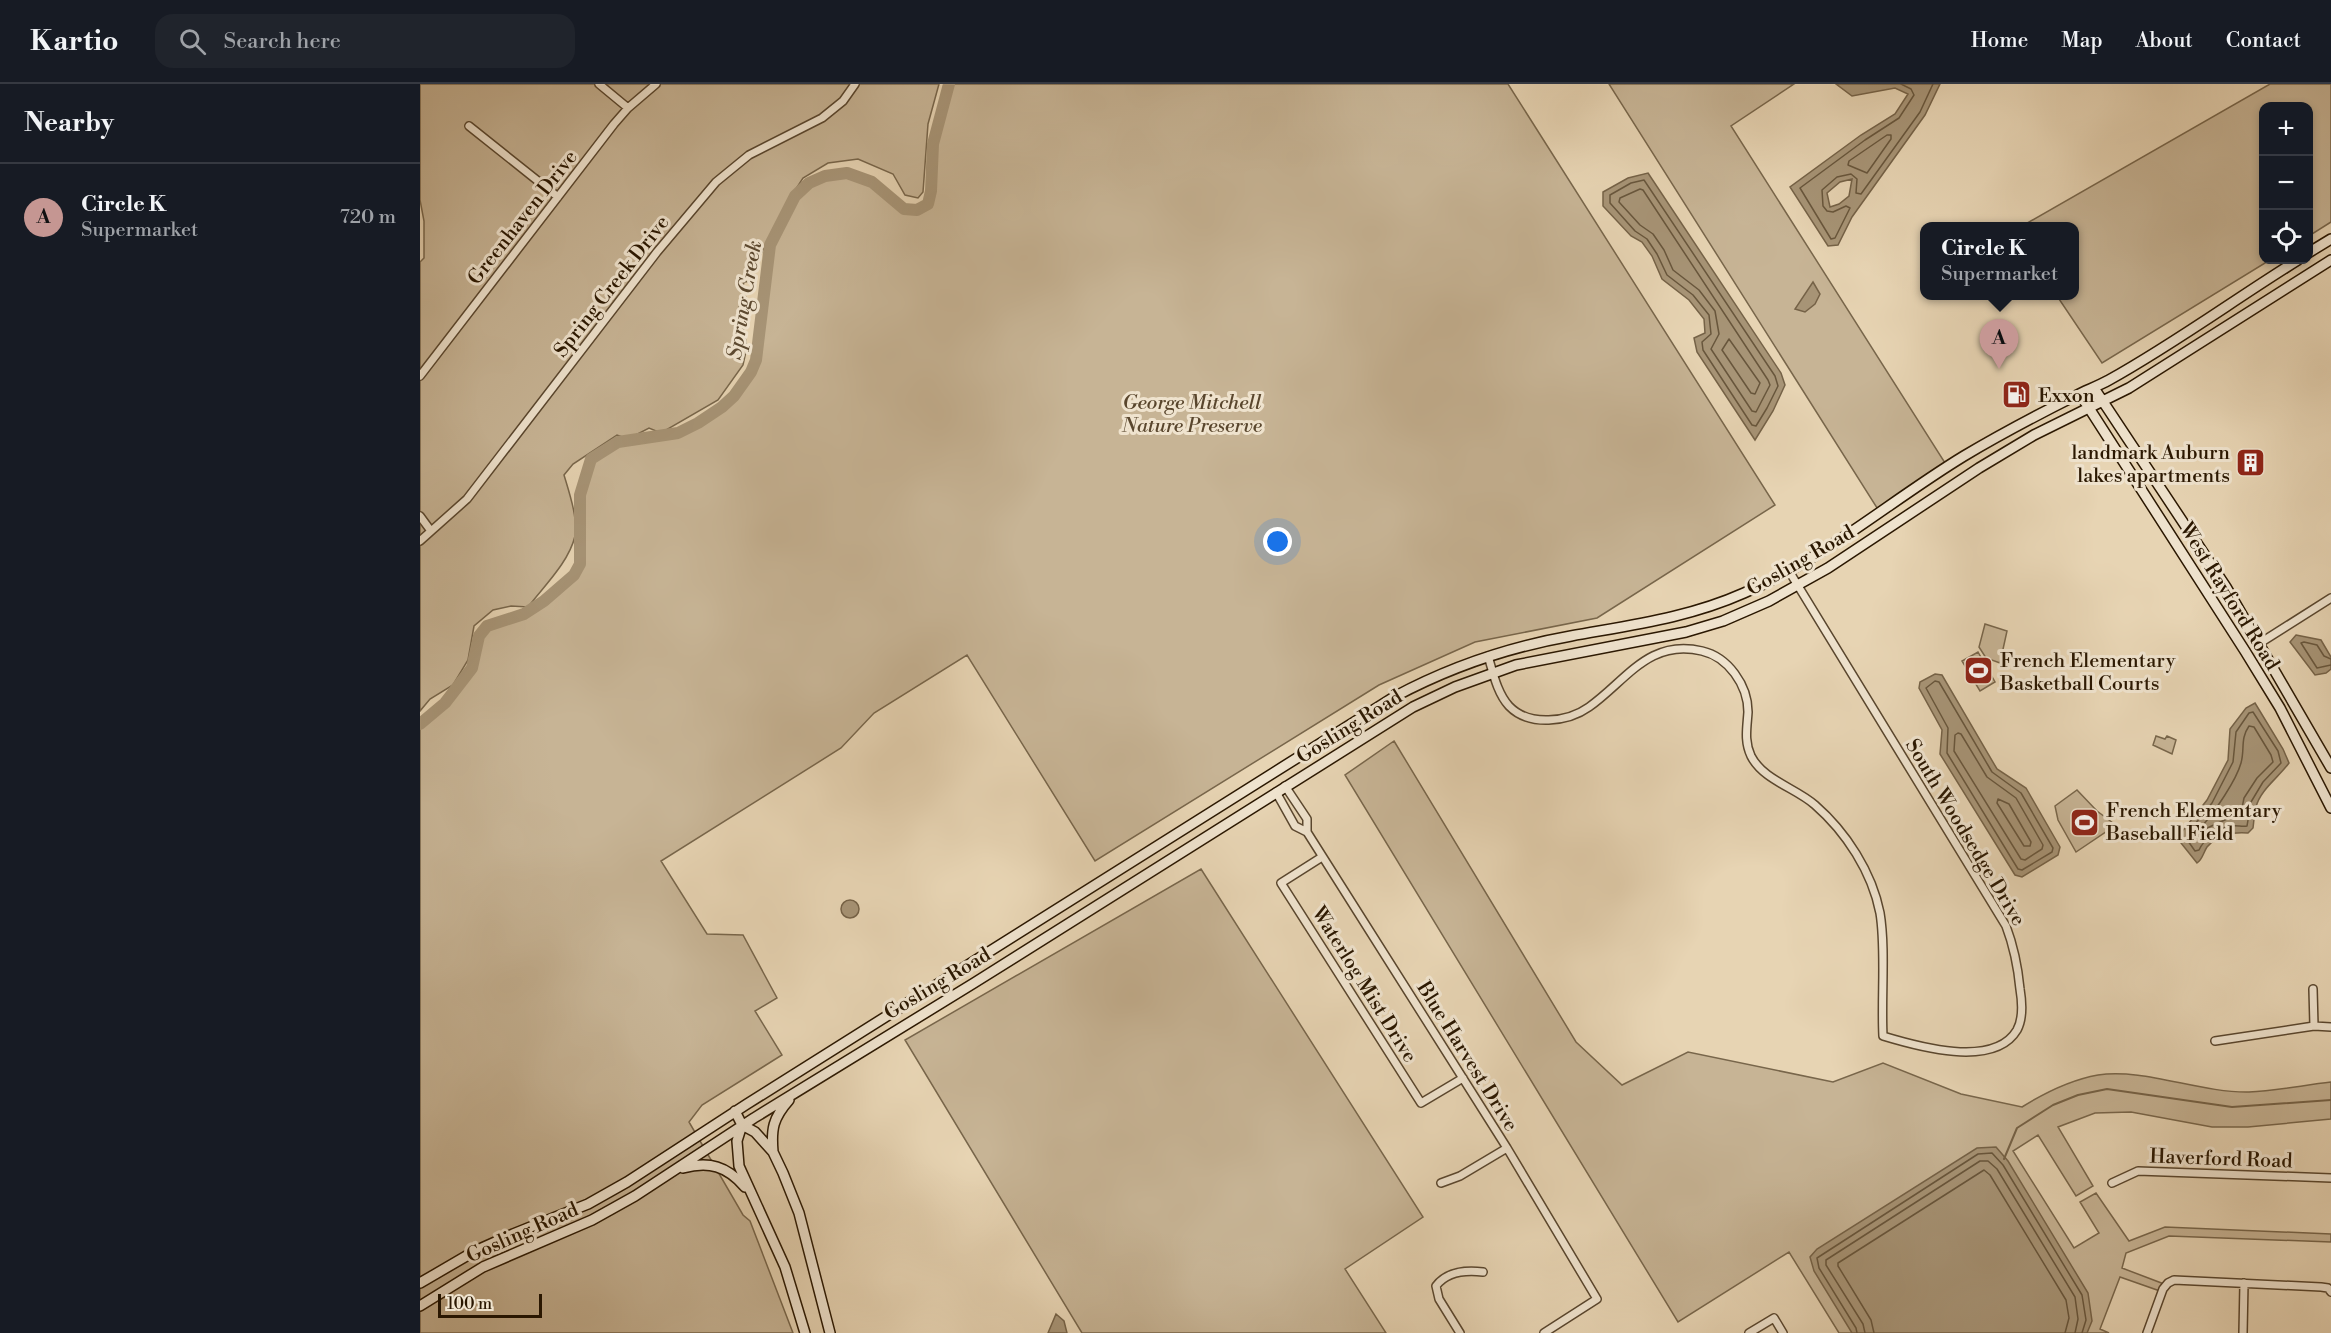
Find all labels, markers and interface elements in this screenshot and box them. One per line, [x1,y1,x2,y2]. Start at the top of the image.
search box [155,14,575,68]
text: Kartio [30,24,119,59]
icon: search [176,25,209,58]
text: Search here [224,28,341,55]
text: Home [1971,28,2028,54]
text: Map [2061,28,2103,54]
text: About [2136,28,2193,54]
text: Contact [2226,28,2301,54]
map controls [2259,102,2313,264]
button: + [2259,102,2313,156]
text: Nearby [24,107,114,139]
street label: Greenhaven Drive [463,146,583,290]
button: − [2259,156,2313,210]
text: Circle K [81,191,166,218]
text: A [36,205,51,230]
text: 720 m [340,205,396,230]
button: locate [2259,210,2313,264]
street label: Spring Creek Drive [549,211,675,363]
text: Supermarket [81,218,198,243]
popup [1920,222,2079,300]
text: Circle K [1941,235,2026,262]
water label: Spring Creek [722,239,768,362]
text: Supermarket [1941,262,2058,287]
pin: A [1980,320,2018,369]
fuel station icon: Exxon [2001,379,2033,411]
place label: Exxon [2038,384,2095,409]
park label: George Mitchell Nature Preserve [1121,391,1263,439]
place label: landmark Auburn lakes apartments [2071,441,2230,489]
building icon: landmark Auburn lakes apartments [2235,447,2267,479]
street label: West Rayford Road [2173,517,2285,676]
street label: Gosling Road [1743,520,1860,602]
your location [1263,527,1292,556]
place label: French Elementary Basketball Courts [1999,649,2176,697]
sports icon: French Elementary Basketball Courts [1963,655,1995,687]
street label: Gosling Road [1292,685,1408,770]
street label: South Woodsedge Drive [1899,735,2030,931]
place label: French Elementary Baseball Field [2105,799,2282,847]
sports icon: French Elementary Baseball Field [2069,806,2101,838]
street label: Waterlog Mist Drive [1305,901,1422,1067]
street label: Gosling Road [880,942,996,1026]
street label: Blue Harvest Drive [1410,976,1523,1136]
street label: Haverford Road [2149,1145,2294,1175]
street label: Gosling Road [463,1197,583,1269]
scale bar [438,1291,542,1318]
text: 100 m [447,1294,492,1314]

